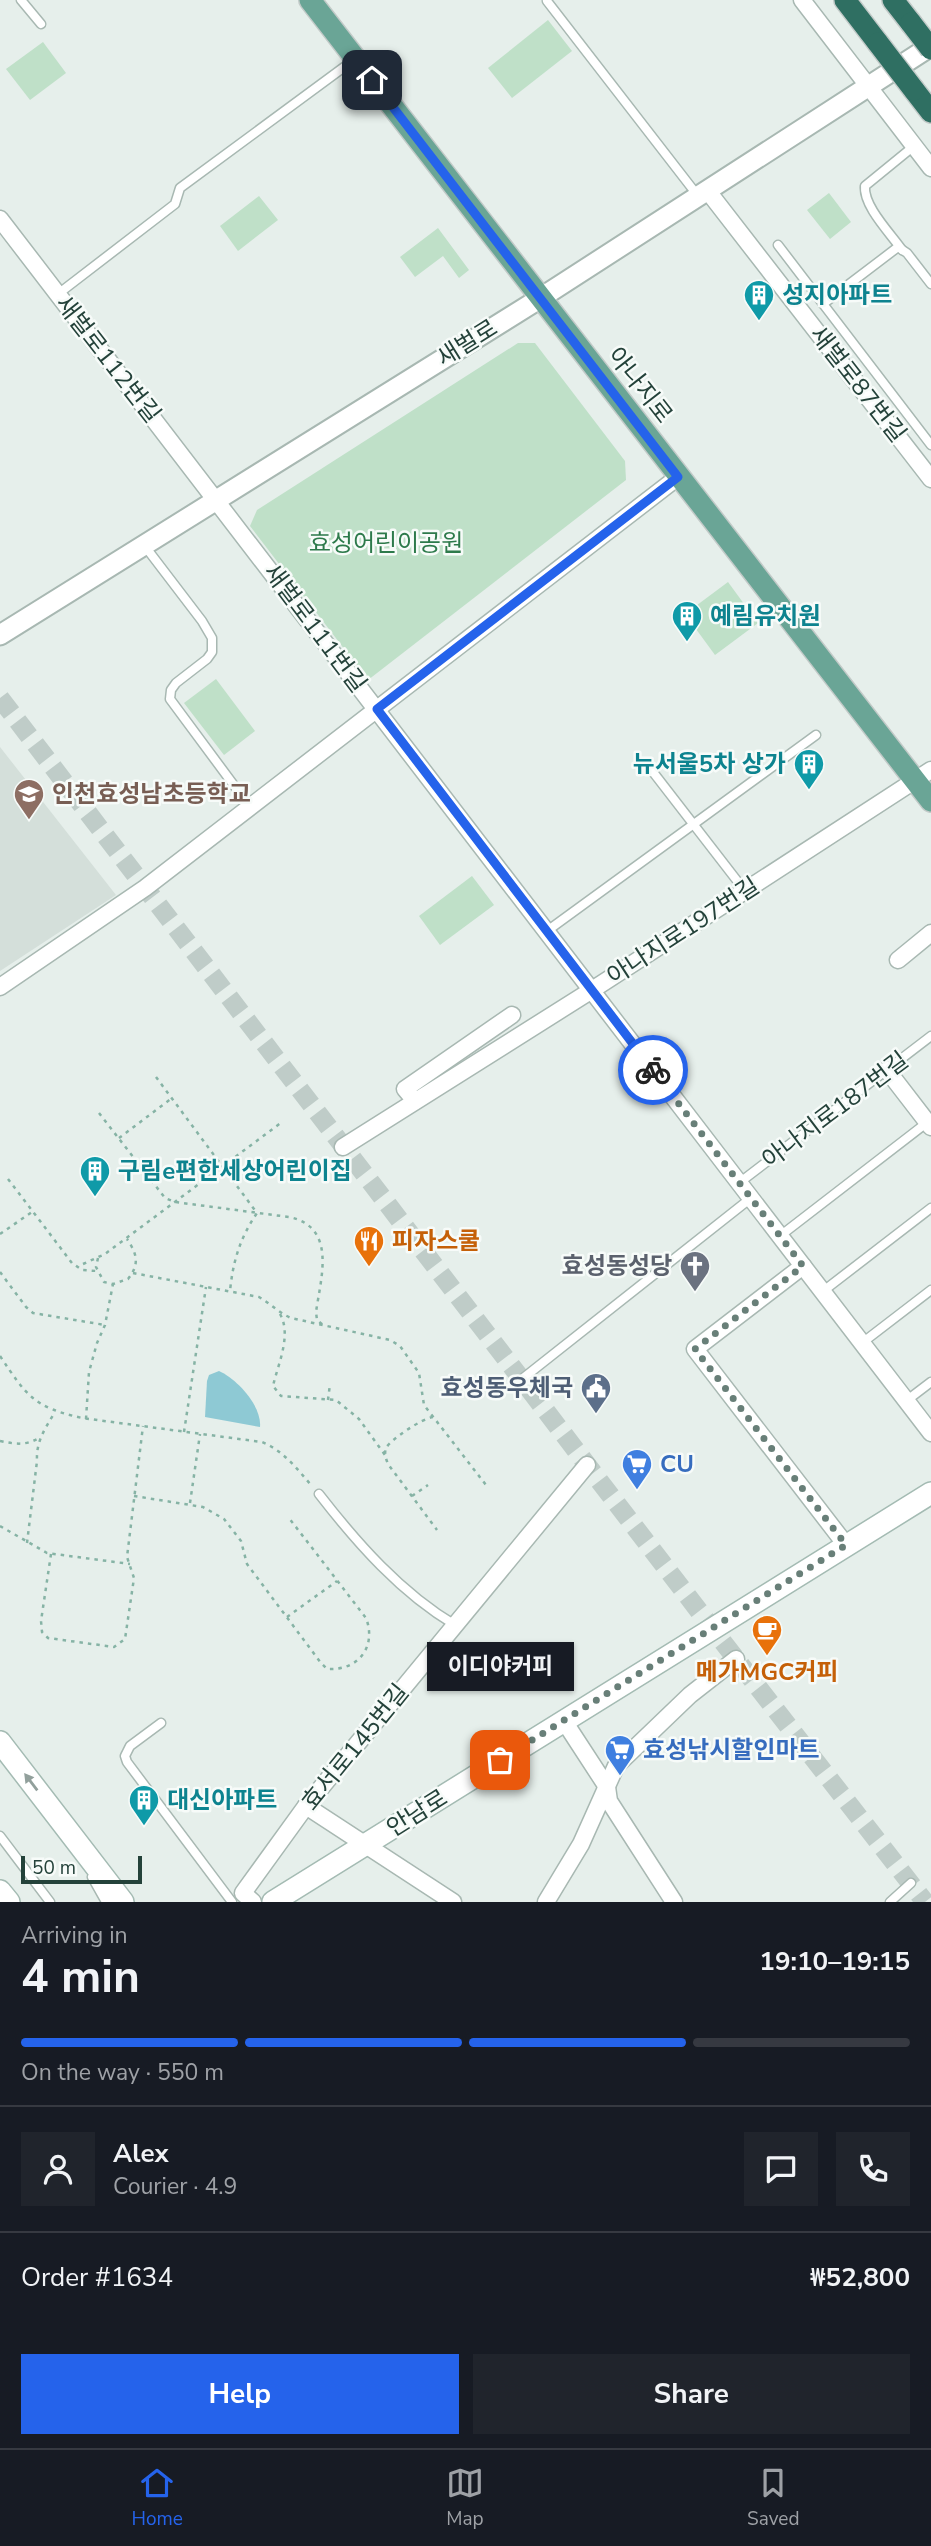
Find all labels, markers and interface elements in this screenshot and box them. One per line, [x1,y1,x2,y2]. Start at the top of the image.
pin [342,50,402,110]
icon: home [353,61,391,99]
building icon: 성지아파트 [742,278,776,322]
place label: 성지아파트 [782,279,892,311]
street label: 새벌로112번길 [48,289,168,429]
street label: 새벌로 [430,312,504,374]
street label: 새벌로87번길 [803,319,913,449]
street label: 아나지로 [600,340,680,430]
park label: 효성어린이공원 [309,527,463,559]
street label: 새벌로111번길 [256,557,374,699]
building icon: 예림유치원 [670,599,704,643]
place label: 예림유치원 [710,600,820,632]
building icon: 뉴서울5차 상가 [792,747,826,791]
place label: 뉴서울5차 상가 [633,748,786,780]
school or university icon: 인천효성남초등학교 [12,777,46,821]
place label: 인천효성남초등학교 [52,778,251,810]
street label: 아나지로197번길 [601,870,765,992]
courier [618,1035,688,1105]
street label: 아나지로187번길 [755,1044,915,1176]
icon: bike [634,1051,672,1089]
building icon: 구림e편한세상어린이집 [78,1154,112,1198]
place label: 구림e편한세상어린이집 [118,1155,352,1187]
restaurant icon: 피자스쿨 [352,1224,386,1268]
place label: 피자스쿨 [392,1225,480,1257]
church icon: 효성동성당 [678,1249,712,1293]
place label: 효성동성당 [562,1250,672,1282]
public building icon: 효성동우체국 [579,1371,613,1415]
place label: 효성동우체국 [441,1372,573,1404]
supermarket icon: CU [620,1447,654,1491]
place label: CU [660,1448,694,1480]
cafe icon: 메가MGC커피 [750,1613,784,1657]
callout: 이디야커피 [426,1641,574,1690]
text: 이디야커피 [448,1651,553,1682]
place label: 메가MGC커피 [695,1656,839,1688]
street label: 효서로145번길 [294,1677,416,1817]
pin [470,1730,530,1790]
supermarket icon: 효성낚시할인마트 [603,1733,637,1777]
place label: 효성낚시할인마트 [643,1734,820,1766]
icon: bag [481,1741,519,1779]
one-way arrow [23,1774,38,1792]
street label: 안남로 [380,1782,454,1844]
building icon: 대신아파트 [127,1783,161,1827]
place label: 대신아파트 [167,1784,277,1816]
scale bar [21,1853,142,1885]
text: 50 m [32,1855,76,1881]
text: Arriving in [21,1920,128,1951]
text: 19:10–19:15 [759,1944,910,1979]
text: 4 min [21,1945,140,2008]
text: On the way · 550 m [21,2057,224,2088]
button: person [21,2132,95,2206]
button: chat [744,2132,818,2206]
button: phone [836,2132,910,2206]
text: Alex [113,2136,169,2171]
text: Courier · 4.9 [113,2171,237,2202]
text: Order #1634 [21,2260,173,2295]
text: ₩52,800 [810,2260,910,2295]
button: Help [21,2354,459,2434]
button: Share [473,2354,910,2434]
tab: Home [132,2464,183,2532]
tab: Map [446,2464,484,2532]
tab: Saved [747,2464,799,2532]

